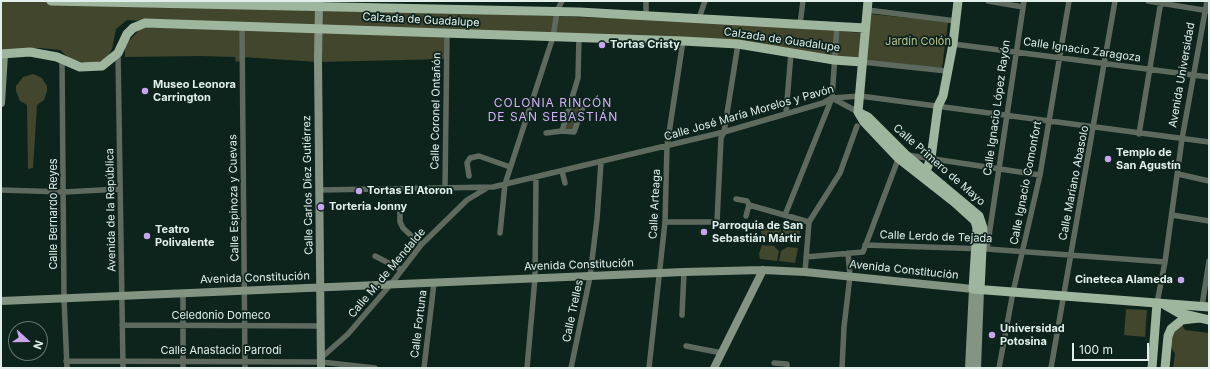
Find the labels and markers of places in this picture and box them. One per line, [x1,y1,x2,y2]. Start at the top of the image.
place label: Tortas Cristy [610,38,680,52]
marker: Tortas Cristy [597,40,607,50]
place label: Museo Leonora Carrington [153,78,236,104]
marker: Museo Leonora Carrington [140,86,150,96]
place label: Templo de San Agustín [1116,146,1181,172]
marker: Templo de San Agustín [1103,154,1113,164]
place label: Tortas El Atoron [367,184,453,198]
marker: Tortas El Atoron [354,186,364,196]
place label: Torteria Jonny [329,200,407,214]
marker: Torteria Jonny [316,202,326,212]
place label: Parroquia de San Sebastián Mártir [712,219,803,245]
place label: Teatro Polivalente [155,223,214,249]
marker: Parroquia de San Sebastián Mártir [699,227,709,237]
marker: Teatro Polivalente [142,231,152,241]
place label: Cineteca Alameda [1075,273,1173,287]
marker: Cineteca Alameda [1176,275,1186,285]
place label: Universidad Potosina [1000,322,1065,348]
marker: Universidad Potosina [987,330,997,340]

